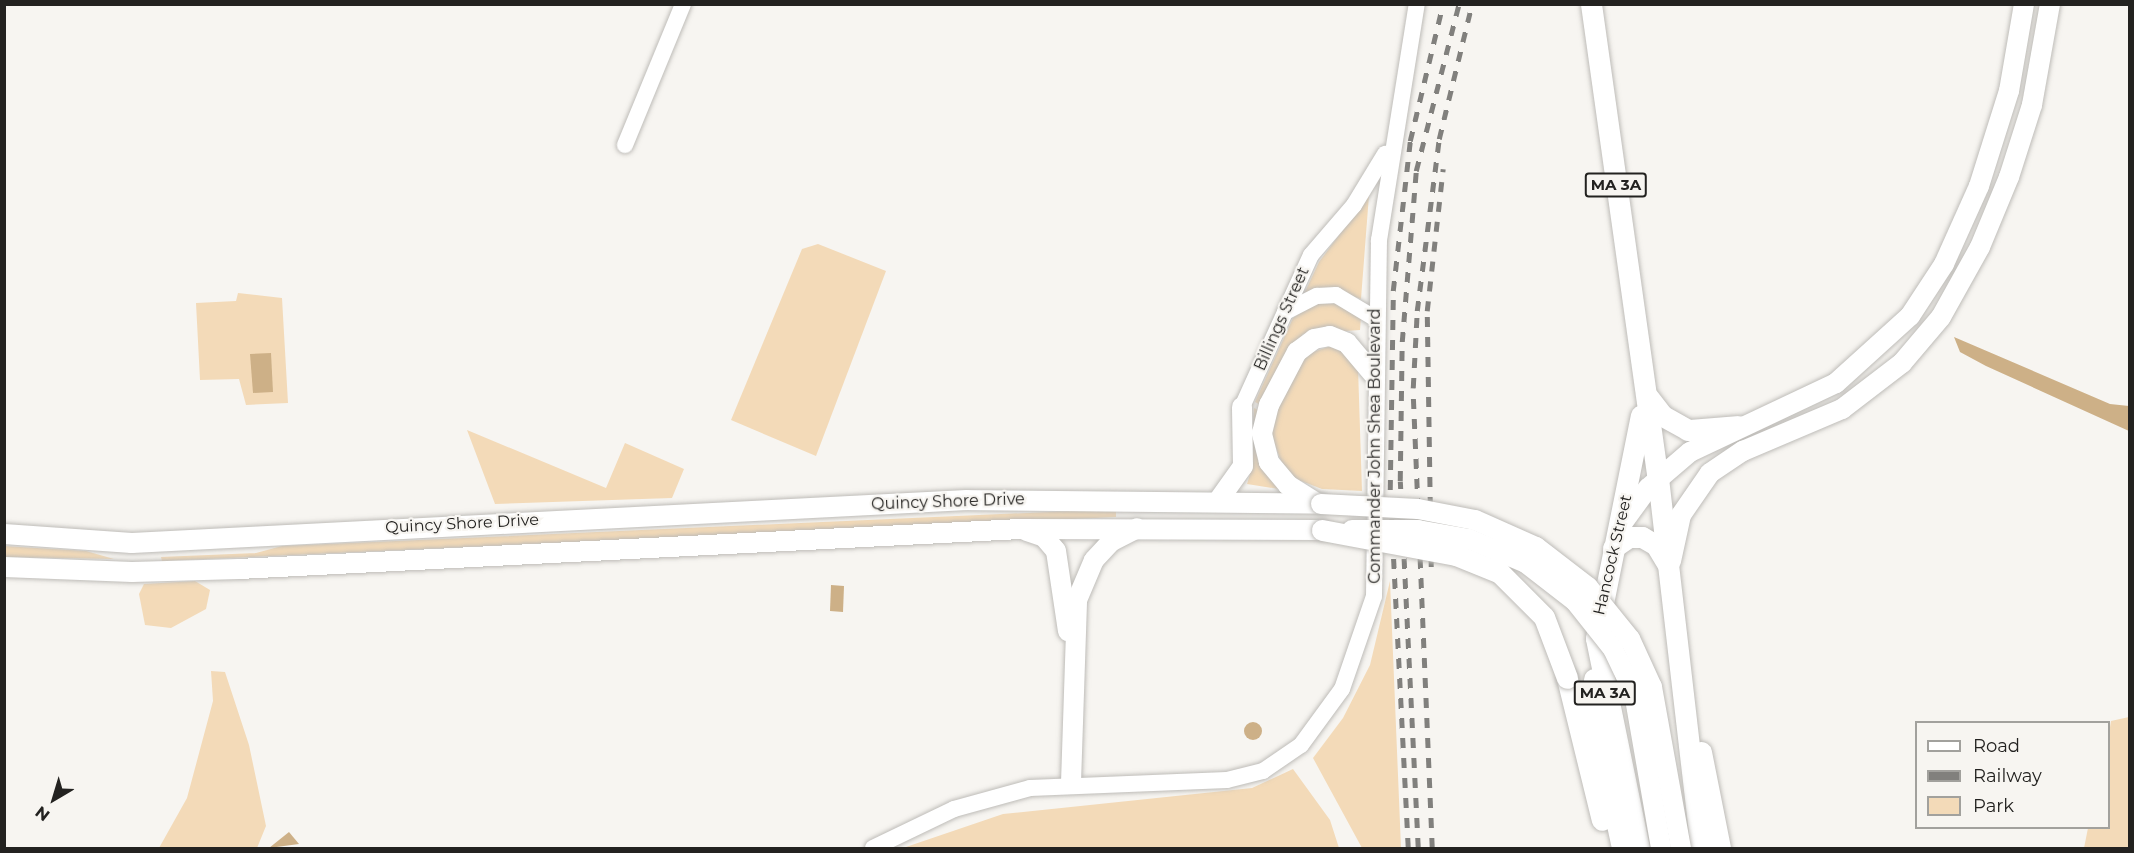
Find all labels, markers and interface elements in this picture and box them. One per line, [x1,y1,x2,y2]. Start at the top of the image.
road number: MA 3A [1584,173,1648,197]
street label: Billings Street [1251,264,1313,374]
street label: Commander John Shea Boulevard [1365,308,1385,584]
street label: Quincy Shore Drive [871,490,1025,514]
street label: Hancock Street [1590,493,1636,617]
street label: Quincy Shore Drive [385,510,539,538]
road number: MA 3A [1574,681,1636,705]
legend [1915,721,2110,829]
text: Road [1973,735,2020,757]
text: Railway [1973,765,2042,787]
north arrow [24,769,84,829]
text: Park [1973,795,2014,817]
text: N [32,802,54,825]

